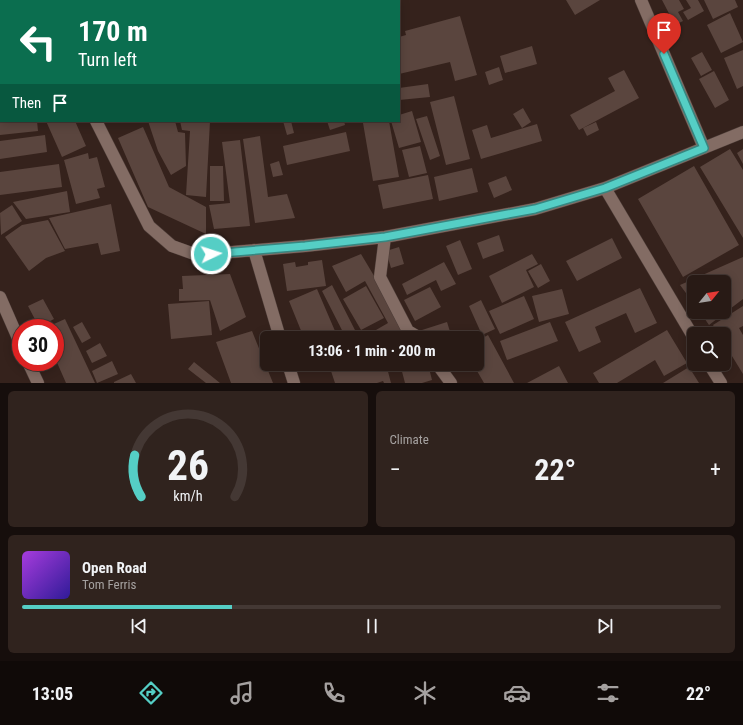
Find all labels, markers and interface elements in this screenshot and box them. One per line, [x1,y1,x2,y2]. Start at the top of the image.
pin [647,13,681,54]
text: 170 m [78,15,148,48]
icon: left [12,16,64,68]
icon: arrive [653,19,675,41]
text: Turn left [78,49,137,70]
icon: arrive [49,92,71,114]
text: Then [12,94,41,112]
position arrow [190,233,232,275]
north arrow [687,275,731,319]
map controls [687,275,731,371]
speed limit sign: 30 [12,319,64,371]
button: search [687,327,731,371]
text: 13:06 · 1 min · 200 m [308,342,436,360]
text: Climate [390,432,429,447]
text: 26 [167,441,209,490]
text: 22° [534,452,576,487]
text: − [390,457,401,482]
text: + [710,457,721,482]
text: km/h [173,488,202,504]
text: Open Road [82,559,147,577]
text: Tom Ferris [82,577,136,592]
icon: previous [128,615,150,637]
icon: pause [361,615,383,637]
icon: next [594,615,616,637]
icon: directions [137,679,165,707]
icon: music [228,679,256,707]
icon: phone [320,679,348,707]
icon: climate [411,679,439,707]
icon: car [503,679,531,707]
icon: filters [594,679,622,707]
text: 13:05 [32,683,73,704]
text: 22° [686,683,711,704]

